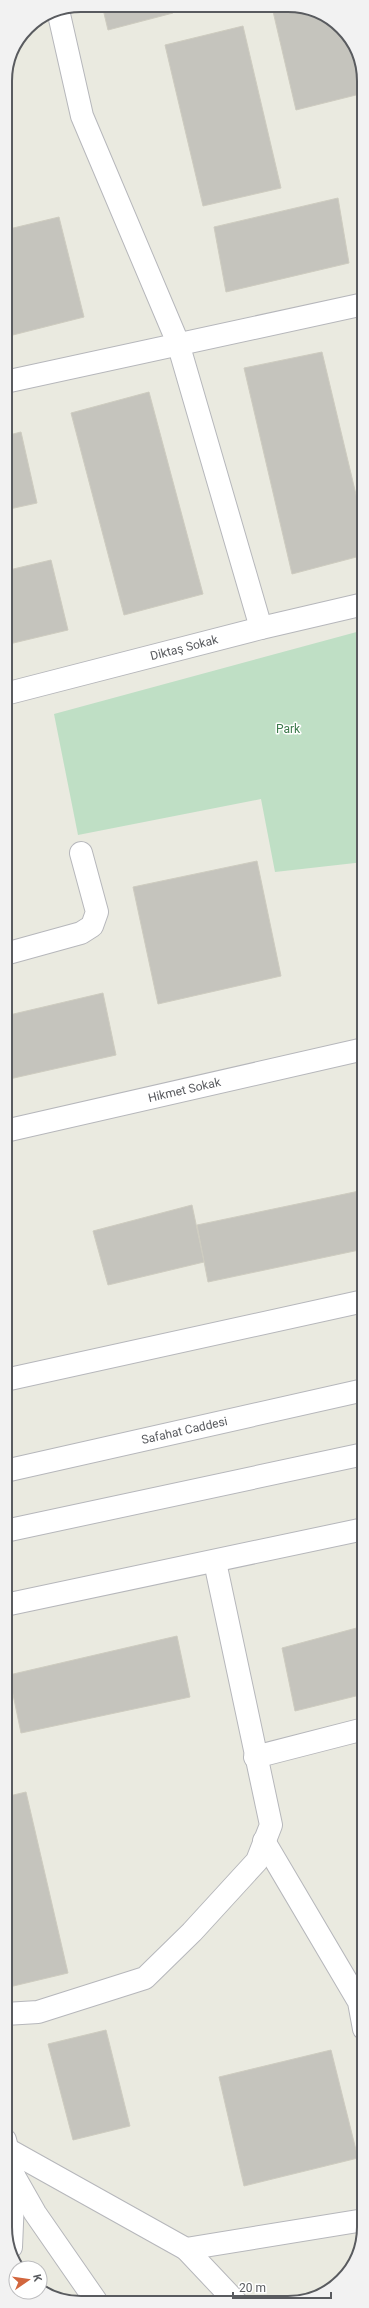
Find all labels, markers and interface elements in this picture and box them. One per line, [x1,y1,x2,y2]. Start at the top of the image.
street label: Diktaş Sokak [149,632,220,663]
park label: Park [276,722,301,736]
street label: Hikmet Sokak [147,1075,223,1105]
street label: Safahat Caddesi [140,1414,229,1447]
north arrow [8,2260,48,2300]
text: K [30,2273,45,2284]
scale bar [233,2274,331,2300]
text: 20 m [239,2281,266,2295]

